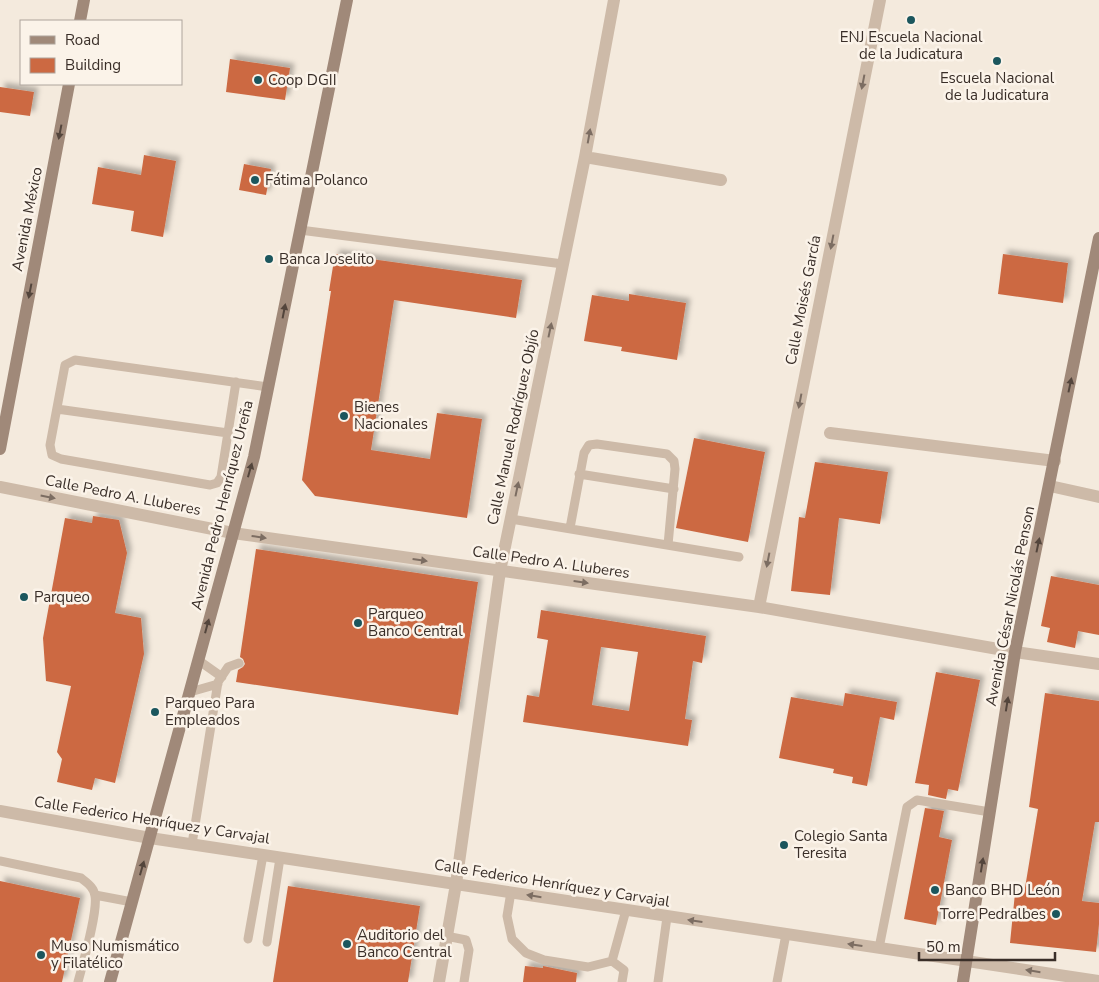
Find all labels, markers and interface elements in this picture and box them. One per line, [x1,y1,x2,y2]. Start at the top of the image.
marker: ENJ Escuela Nacional de la Judicatura [905,14,917,26]
legend [20,20,182,85]
place label: ENJ Escuela Nacional de la Judicatura [840,27,983,64]
text: Road [65,30,100,50]
text: Building [65,55,121,75]
marker: Escuela Nacional de la Judicatura [991,55,1003,67]
place label: Escuela Nacional de la Judicatura [940,68,1055,105]
place label: Coop DGII [268,70,337,90]
marker: Coop DGII [252,74,264,86]
one-way arrow [859,75,867,91]
one-way arrow [55,124,63,140]
one-way arrow [585,129,593,144]
street label: Avenida México [7,165,47,273]
place label: Fátima Polanco [265,170,368,190]
marker: Fátima Polanco [249,174,261,186]
street label: Calle Moisés García [781,233,825,367]
one-way arrow [827,234,835,250]
place label: Banca Joselito [279,249,374,269]
marker: Banca Joselito [263,253,275,265]
one-way arrow [25,284,33,300]
one-way arrow [280,302,288,318]
one-way arrow [546,322,554,337]
street label: Calle Manuel Rodríguez Objío [482,327,544,527]
one-way arrow [1066,378,1074,393]
one-way arrow [796,393,804,409]
place label: Bienes Nacionales [354,397,428,434]
street label: Avenida Pedro Henríquez Ureña [186,398,258,612]
marker: Bienes Nacionales [338,410,350,422]
one-way arrow [247,462,255,477]
street label: Calle Pedro A. Lluberes [43,470,203,520]
one-way arrow [514,481,522,497]
one-way arrow [40,493,56,501]
street label: Avenida César Nicolás Penson [981,504,1039,708]
one-way arrow [251,533,267,541]
one-way arrow [1034,536,1042,552]
street label: Calle Pedro A. Lluberes [471,541,631,583]
one-way arrow [764,553,772,569]
one-way arrow [412,556,428,564]
one-way arrow [573,578,589,586]
place label: Parqueo [34,587,90,607]
marker: Parqueo [18,591,30,603]
place label: Parqueo Banco Central [368,604,463,641]
marker: Parqueo Banco Central [352,617,364,629]
one-way arrow [204,619,212,634]
place label: Parqueo Para Empleados [165,693,255,730]
one-way arrow [1004,696,1012,712]
marker: Parqueo Para Empleados [149,706,161,718]
street label: Calle Federico Henríquez y Carvajal [33,791,272,849]
place label: Colegio Santa Teresita [794,826,888,863]
marker: Colegio Santa Teresita [778,839,790,851]
street label: Calle Federico Henríquez y Carvajal [433,854,672,912]
one-way arrow [978,856,986,872]
one-way arrow [138,860,146,875]
place label: Banco BHD León [945,880,1060,900]
marker: Banco BHD León [929,884,941,896]
one-way arrow [526,892,542,900]
place label: Torre Pedralbes [940,904,1046,924]
marker: Torre Pedralbes [1050,908,1062,920]
one-way arrow [686,917,702,925]
place label: Auditorio del Banco Central [357,925,452,962]
scale bar [919,930,1055,962]
place label: Muso Numismático y Filatélico [51,936,179,973]
text: 50 m [926,937,961,957]
marker: Auditorio del Banco Central [341,938,353,950]
one-way arrow [847,940,863,948]
marker: Muso Numismático y Filatélico [35,949,47,961]
one-way arrow [1025,967,1041,975]

